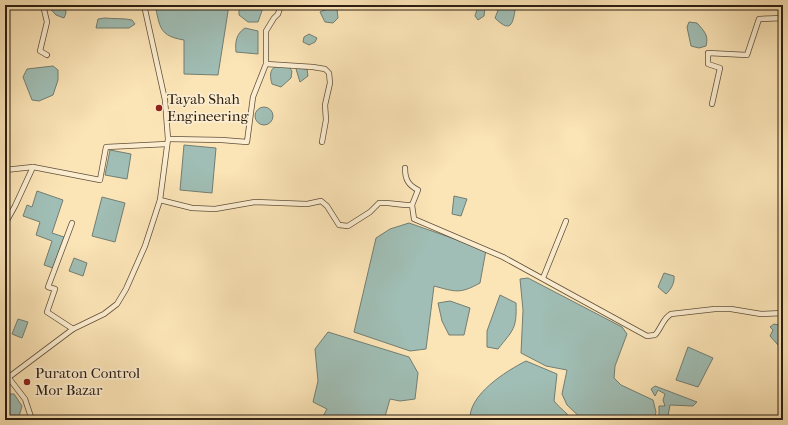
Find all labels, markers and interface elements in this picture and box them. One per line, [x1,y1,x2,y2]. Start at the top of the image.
place label: Tayab Shah Engineering [167,90,249,125]
marker: Tayab Shah Engineering [154,103,164,113]
place label: Puraton Control Mor Bazar [35,364,140,399]
marker: Puraton Control Mor Bazar [22,377,32,387]

